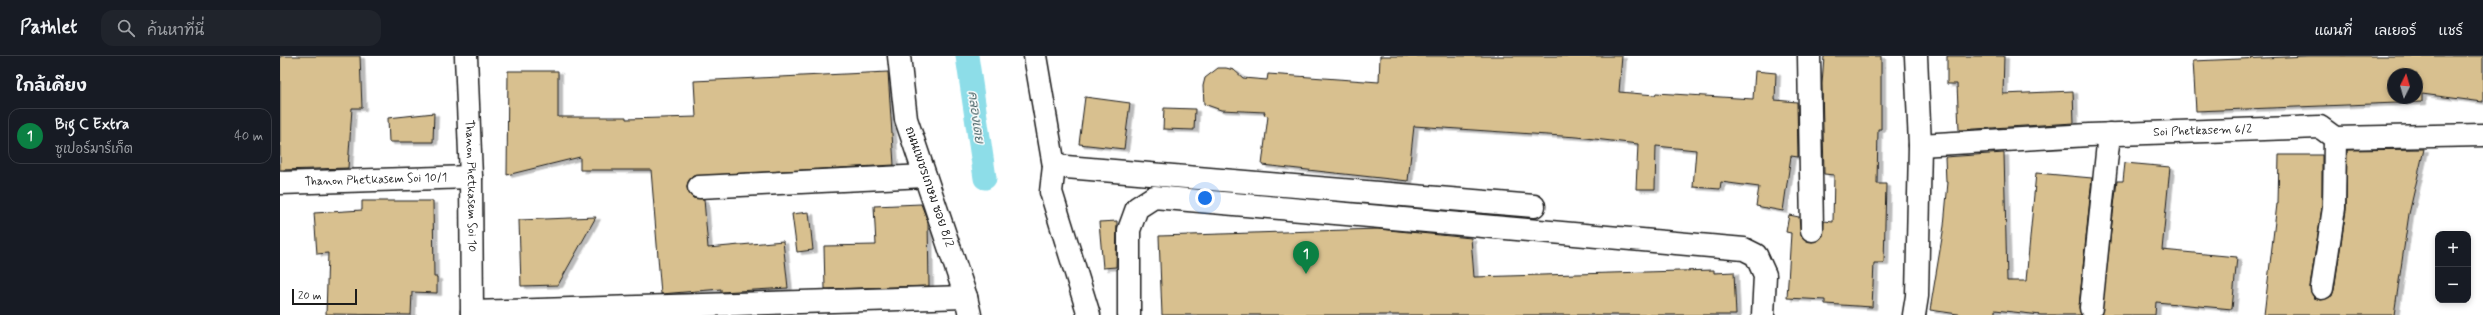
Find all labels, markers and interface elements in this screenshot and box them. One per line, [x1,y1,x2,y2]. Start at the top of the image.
search box [101,10,381,46]
text: Pathlet [20,15,77,40]
icon: search [115,17,137,39]
text: ค้นหาที่นี่ [147,21,204,41]
text: แผนที่ [2314,22,2352,40]
text: เลเยอร์ [2374,22,2416,40]
text: แชร์ [2438,22,2463,40]
north arrow [2387,68,2423,104]
text: ใกล้เคียง [16,75,87,97]
water label: คลองเตย [964,90,988,146]
text: Big C Extra [55,115,129,135]
street label: Thanon Phetkasem Soi 10 [461,120,480,252]
street label: Soi Phetkasem 6/2 [2153,121,2252,141]
street label: ถนนเพชรเกษม ซอย 8/2 [901,125,957,250]
text: 1 [27,128,33,145]
text: 40 m [234,128,263,145]
text: ซูเปอร์มาร์เก็ต [55,141,133,158]
street label: Thanon Phetkasem Soi 10/1 [304,170,448,190]
your location [1195,188,1215,208]
map controls [2435,231,2471,303]
button: + [2435,231,2471,267]
pin: 1 [1293,241,1319,274]
button: − [2435,267,2471,303]
scale bar [292,287,357,306]
text: 20 m [298,289,321,303]

